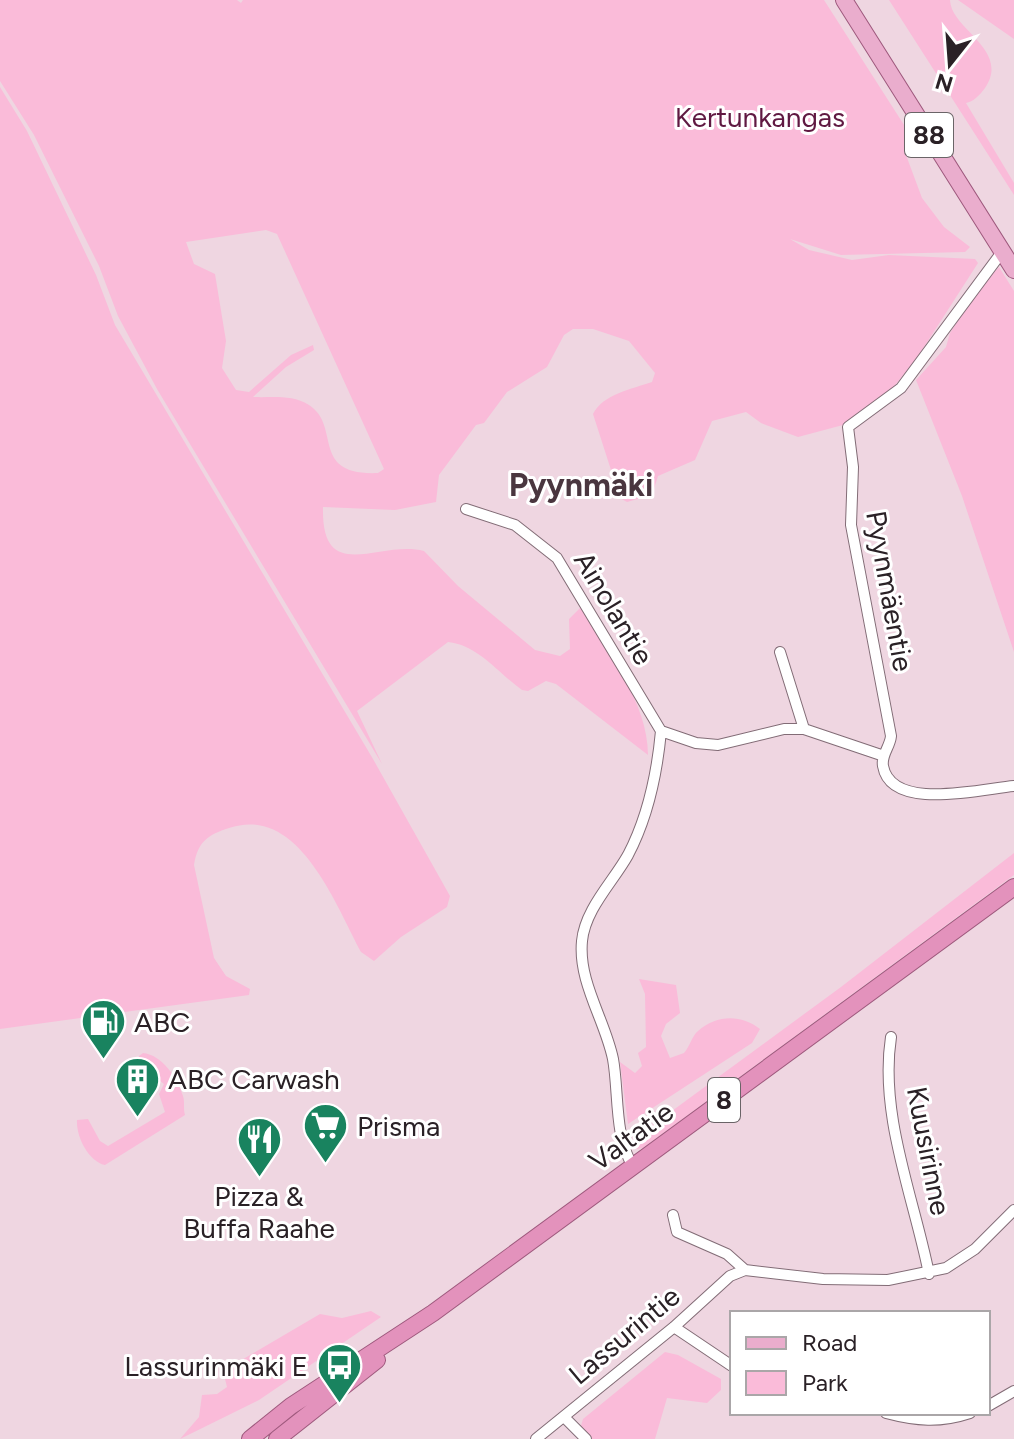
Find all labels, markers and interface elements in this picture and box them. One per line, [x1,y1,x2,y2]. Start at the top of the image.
north arrow [910,24,990,104]
text: N [932,67,956,98]
park label: Kertunkangas [675,100,845,134]
road number: 88 [905,113,953,157]
district label: Pyynmäki [509,466,653,504]
street label: Pyynmäentie [859,508,921,674]
street label: Ainolantie [567,545,661,671]
fuel station icon: ABC [79,998,127,1061]
place label: ABC [134,1005,190,1039]
building icon: ABC Carwash [113,1055,161,1118]
place label: ABC Carwash [168,1062,340,1096]
road number: 8 [708,1078,740,1122]
street label: Kuusirinne [900,1084,958,1218]
street label: Valtatie [582,1094,680,1178]
supermarket icon: Prisma [302,1102,350,1165]
place label: Prisma [357,1109,440,1143]
restaurant icon: Pizza & Buffa Raahe [235,1115,283,1178]
place label: Pizza & Buffa Raahe [183,1179,335,1245]
street label: Lassurintie [562,1279,686,1391]
legend [730,1311,990,1415]
text: Road [802,1328,857,1357]
bus stop icon: Lassurinmäki E [315,1342,363,1405]
place label: Lassurinmäki E [124,1349,308,1383]
text: Park [802,1368,848,1397]

